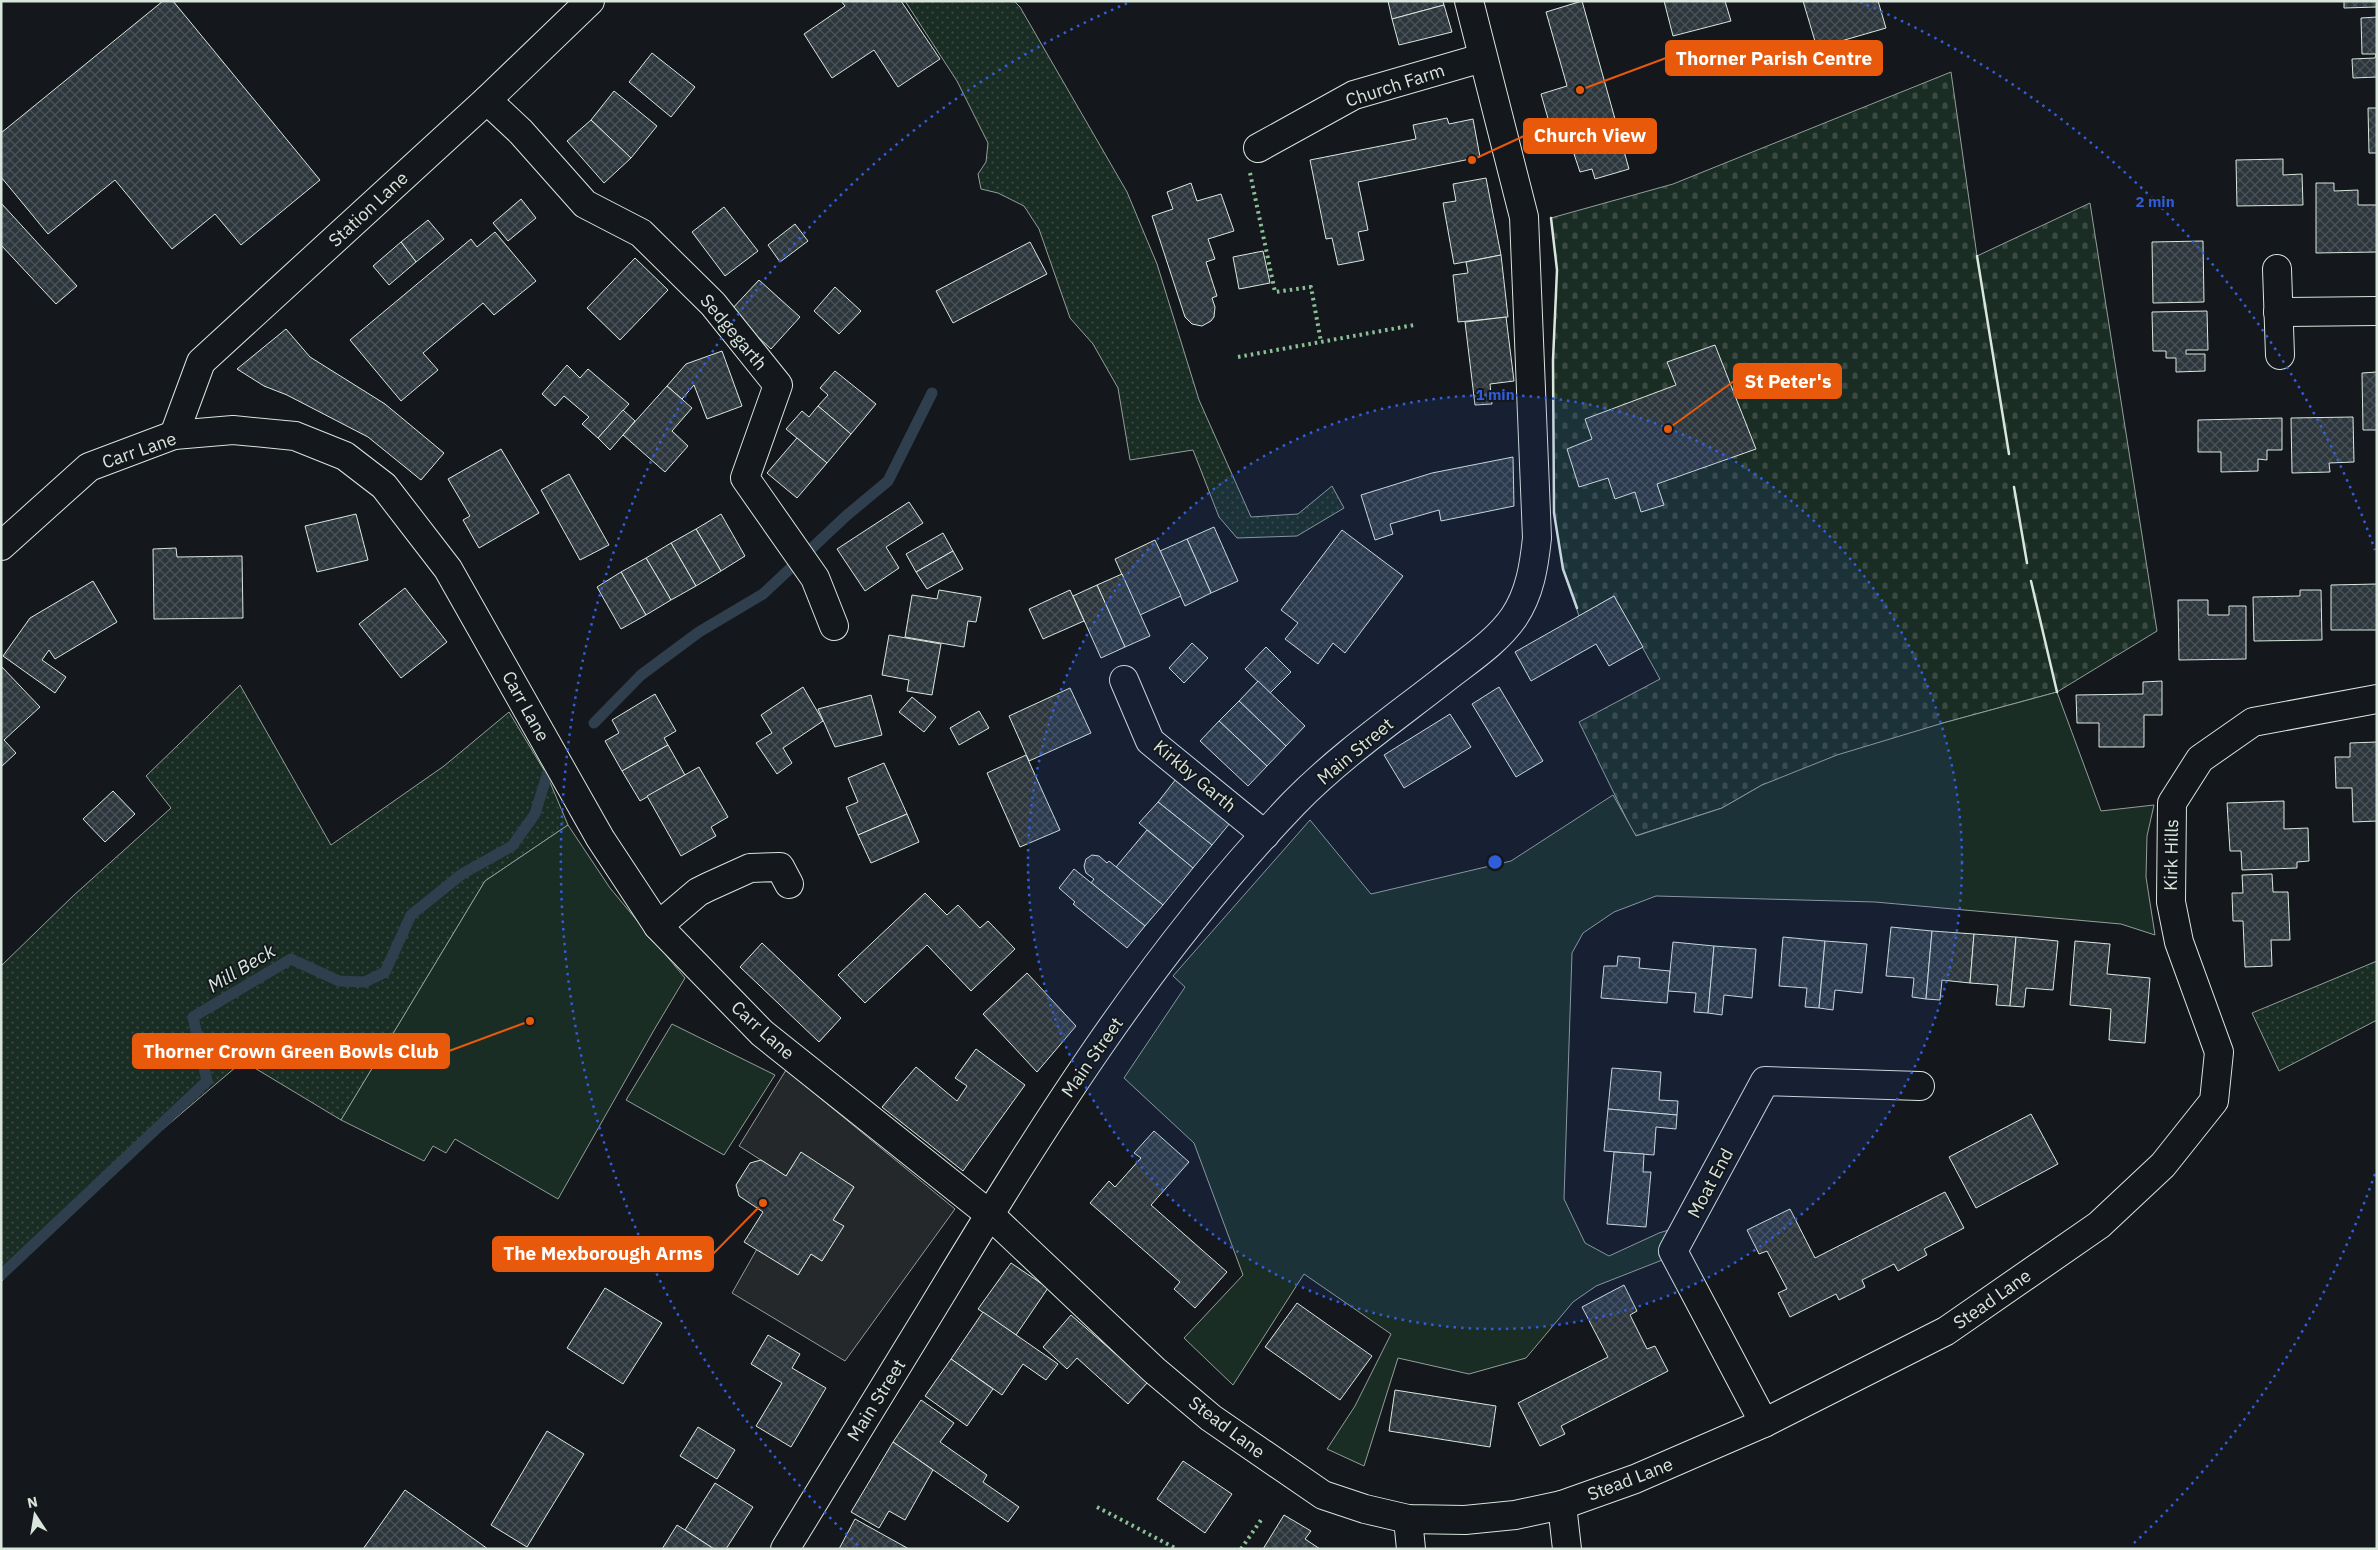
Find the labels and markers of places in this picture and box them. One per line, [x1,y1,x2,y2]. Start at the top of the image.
callout: Thorner Parish Centre [1666,41,1882,75]
callout: Church View [1524,119,1656,153]
callout: St Peter's [1734,364,1841,398]
centre of rings [1486,853,1504,871]
callout: Thorner Crown Green Bowls Club [133,1034,449,1068]
callout: The Mexborough Arms [493,1237,713,1271]

